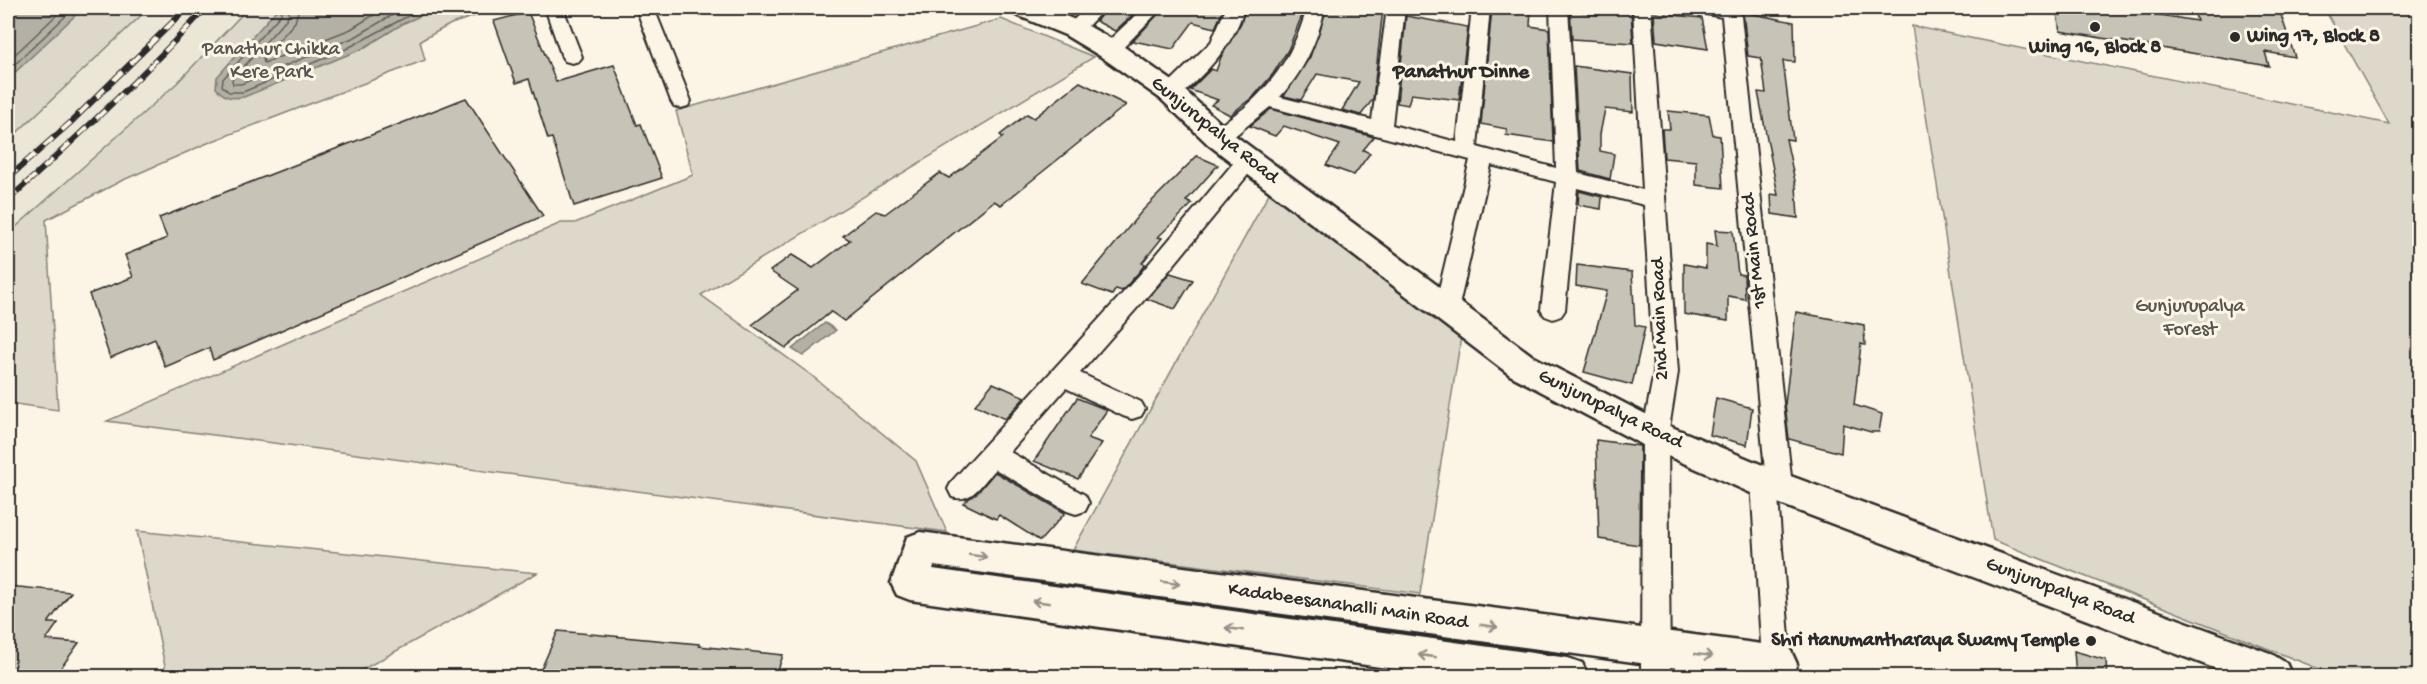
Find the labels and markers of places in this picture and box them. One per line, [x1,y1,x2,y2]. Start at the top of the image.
marker: Wing 16, Block 8 [2088,20,2102,34]
place label: Wing 17, Block 8 [2246,26,2380,49]
marker: Wing 17, Block 8 [2228,30,2242,44]
place label: Wing 16, Block 8 [2028,37,2161,60]
place label: Shri Hanumantharaya Swamy Temple [1771,630,2080,653]
marker: Shri Hanumantharaya Swamy Temple [2084,634,2098,648]

